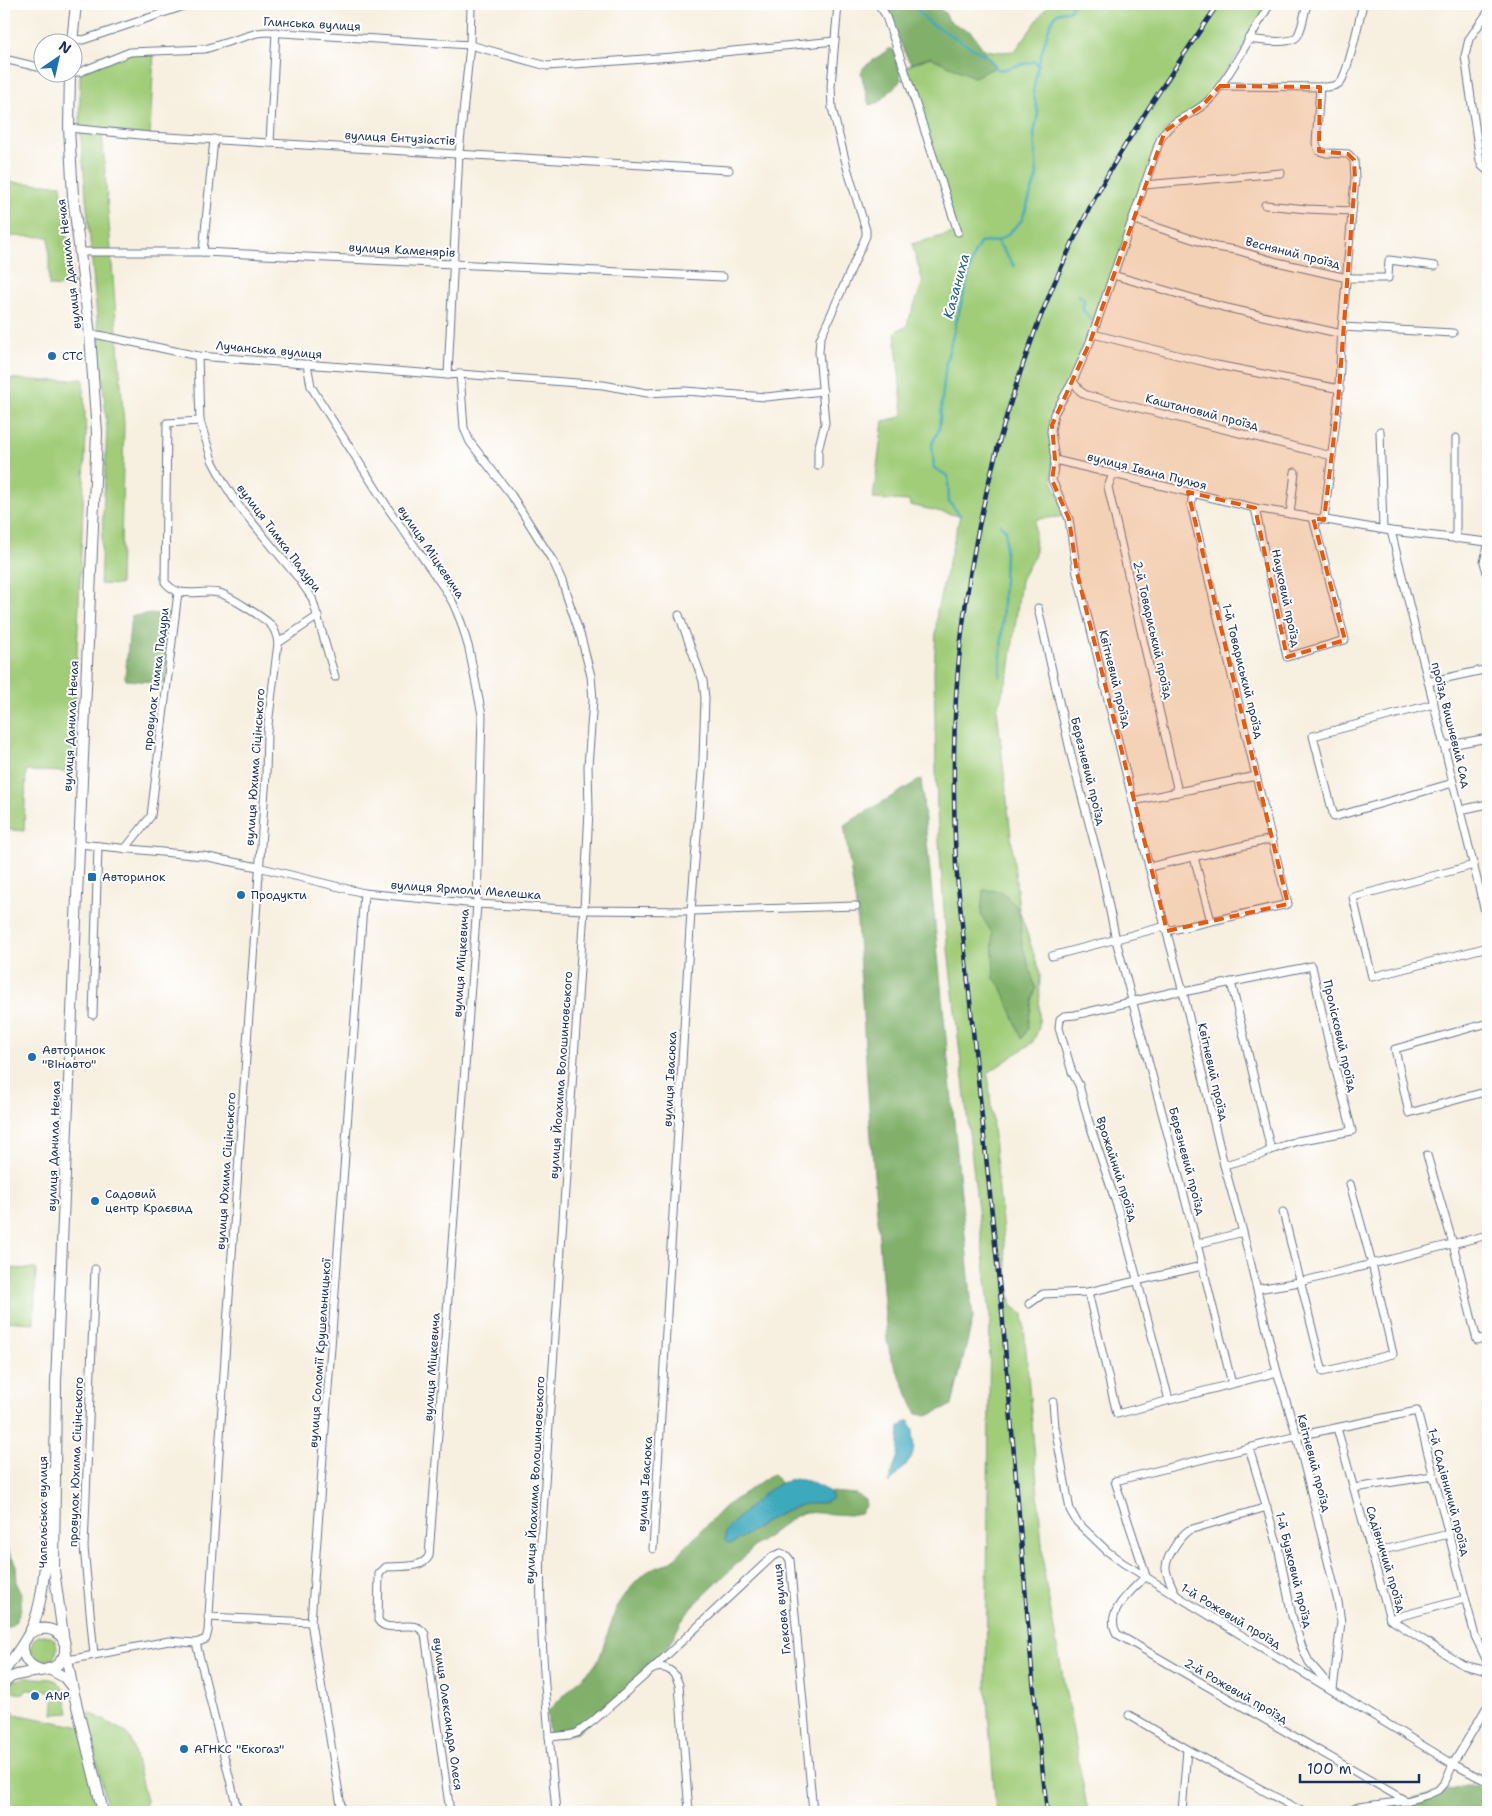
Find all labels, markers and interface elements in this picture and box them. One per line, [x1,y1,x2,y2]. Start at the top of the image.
street label: Глинська вулиця [263,13,361,35]
north arrow [32,32,82,82]
text: N [56,37,75,58]
street label: вулиця Ентузіастів [344,127,456,149]
street label: вулиця Данила Нечая [53,198,85,330]
street label: Весняний проїзд [1244,233,1343,273]
street label: вулиця Каменярів [348,239,456,261]
water label: Казаниха [939,252,973,320]
street label: Лучанська вулиця [215,337,323,363]
place label: СТС [62,348,83,364]
marker: СТС [46,350,58,362]
street label: Каштановий проїзд [1144,390,1261,434]
street label: вулиця Івана Пулюя [1086,448,1208,494]
street label: вулиця Тимка Падури [233,481,325,595]
street label: вулиця Міцкевича [394,502,468,602]
street label: Науковий проїзд [1268,548,1304,649]
street label: 2-й Товариський проїзд [1129,559,1177,701]
street label: 1-й Товариський проїзд [1219,602,1268,740]
street label: провулок Тимка Падури [139,606,173,752]
street label: Квітневий проїзд [1095,628,1135,730]
street label: вулиця Данила Нечая [60,660,82,792]
street label: проїзд Вишневий Сад [1428,660,1474,790]
street label: вулиця Юхима Сіцінського [242,688,268,846]
street label: Березневий проїзд [1067,715,1109,827]
place label: Авторинок [102,869,166,885]
marker: Авторинок [86,871,98,883]
street label: вулиця Ярмоли Мелешка [390,877,542,903]
place label: Продукти [251,887,307,903]
marker: Продукти [235,889,247,901]
street label: вулиця Міцкевича [449,908,473,1018]
street label: вулиця Йоахима Волошиновського [546,971,576,1179]
street label: Пролісковий проїзд [1319,978,1361,1094]
street label: Квітневий проїзд [1194,1021,1232,1123]
street label: вулиця Івасюка [660,1030,681,1127]
place label: Авторинок "Вінавто" [42,1042,106,1072]
marker: Авторинок "Вінавто" [26,1051,38,1063]
street label: вулиця Данила Нечая [44,1080,64,1212]
street label: вулиця Юхима Сіцінського [213,1092,239,1250]
street label: Березневий проїзд [1165,1105,1209,1217]
street label: Врожайний проїзд [1093,1115,1142,1224]
place label: Садовий центр Краєвид [105,1186,193,1216]
marker: Садовий центр Краєвид [89,1195,101,1207]
street label: вулиця Соломії Крушельницької [305,1257,335,1448]
street label: вулиця Міцкевича [420,1312,444,1422]
street label: вулиця Йоахима Волошиновського [522,1376,548,1584]
street label: провулок Юхима Сіцінського [65,1377,87,1547]
street label: Квітневий проїзд [1293,1412,1335,1514]
street label: 1-й Садівничий проїзд [1424,1426,1474,1558]
street label: вулиця Івасюка [634,1435,656,1532]
street label: Чапельська вулиця [35,1456,51,1568]
street label: Садівничий проїзд [1362,1504,1410,1614]
street label: 1-й Бузковий проїзд [1272,1510,1316,1630]
street label: Глекова вулиця [769,1563,795,1655]
street label: 1-й Рожевий проїзд [1178,1580,1284,1653]
street label: вулиця Олександра Олеся [429,1637,467,1791]
street label: 2-й Рожевий проїзд [1181,1655,1291,1727]
place label: ANP [45,1688,70,1704]
marker: ANP [29,1690,41,1702]
place label: АГНКС "Екогаз" [194,1741,284,1757]
marker: АГНКС "Екогаз" [178,1743,190,1755]
scale bar [1300,1751,1418,1783]
text: 100 m [1307,1759,1352,1779]

